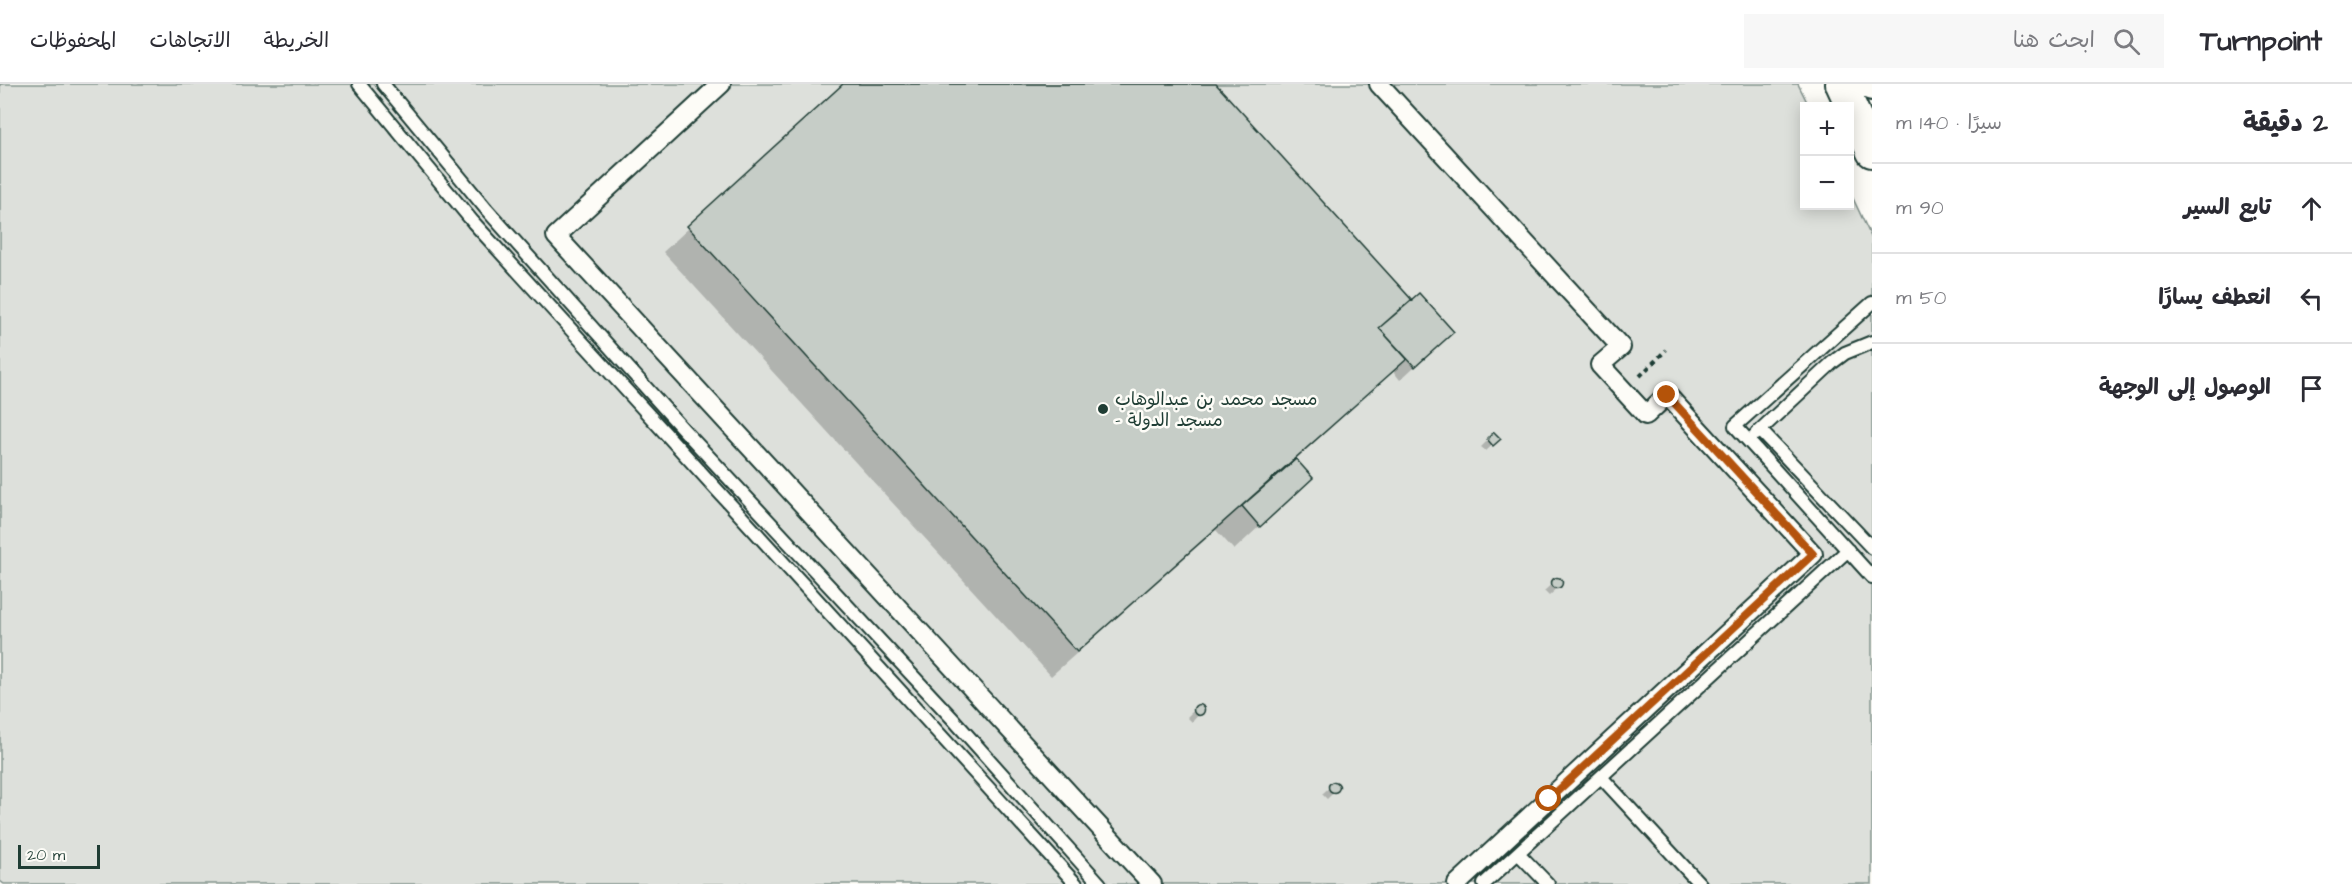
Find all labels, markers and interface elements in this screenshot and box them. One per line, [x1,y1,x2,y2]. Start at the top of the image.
search box [1744,14,2164,68]
text: Turnpoint [2200,22,2322,61]
text: ابحث هنا [2013,25,2095,56]
icon: search [2110,25,2143,58]
text: المحفوظات [30,26,116,55]
text: الاتجاهات [149,26,231,55]
text: الخريطة [264,26,329,55]
map controls [1800,102,1854,210]
button: + [1800,102,1854,156]
text: 2 دقيقة [2243,105,2328,141]
text: سيرًا · 140 m [1896,109,2002,137]
button: − [1800,156,1854,210]
text: تابع السير [2184,192,2271,223]
icon: ahead [2295,192,2328,225]
text: 90 m [1896,194,1944,222]
text: انعطف يسارًا [2158,282,2271,313]
icon: left [2295,282,2328,315]
text: 50 m [1896,284,1946,312]
text: الوصول إلى الوجهة [2099,372,2271,403]
icon: arrive [2295,372,2328,405]
route end [1653,381,1679,407]
place label: مسجد محمد بن عبدالوهاب - مسجد الدولة [1115,387,1317,433]
marker: مسجد محمد بن عبدالوهاب - مسجد الدولة [1096,402,1110,416]
route start [1535,785,1561,811]
scale bar [18,842,100,870]
text: 20 m [27,844,65,866]

